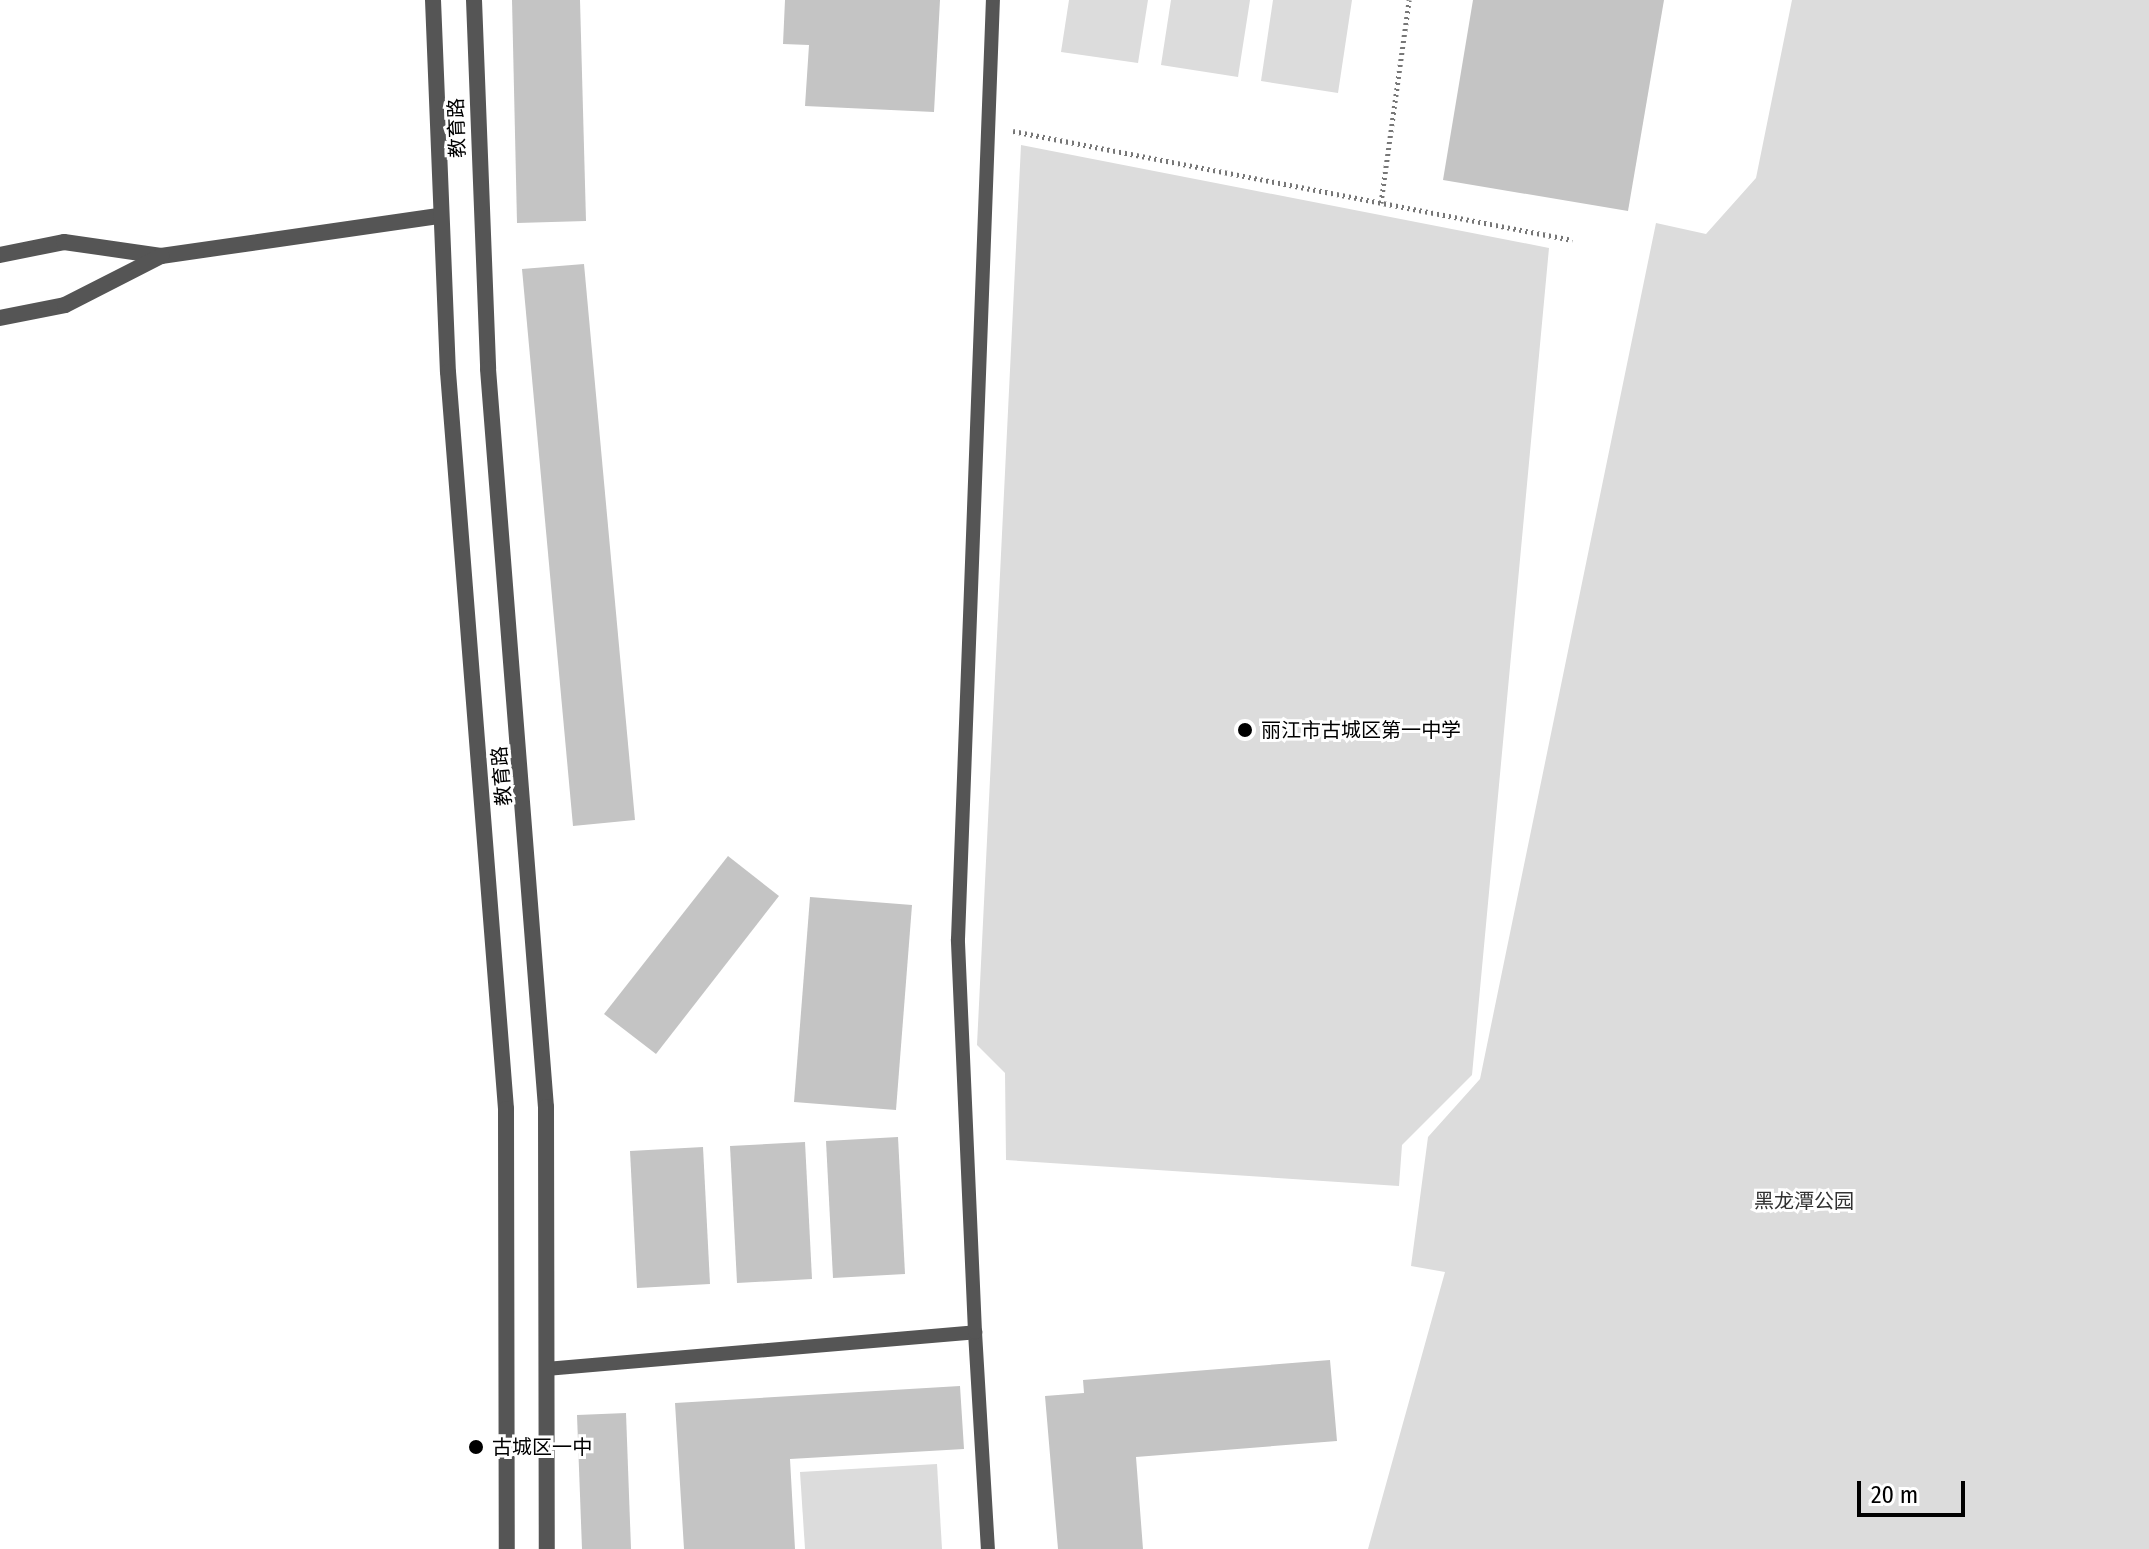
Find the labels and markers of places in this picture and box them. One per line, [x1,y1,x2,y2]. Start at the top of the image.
place label: 丽江市古城区第一中学 [1261,718,1461,742]
marker: 丽江市古城区第一中学 [1236,721,1254,739]
place label: 古城区一中 [492,1435,592,1459]
marker: 古城区一中 [467,1438,485,1456]

